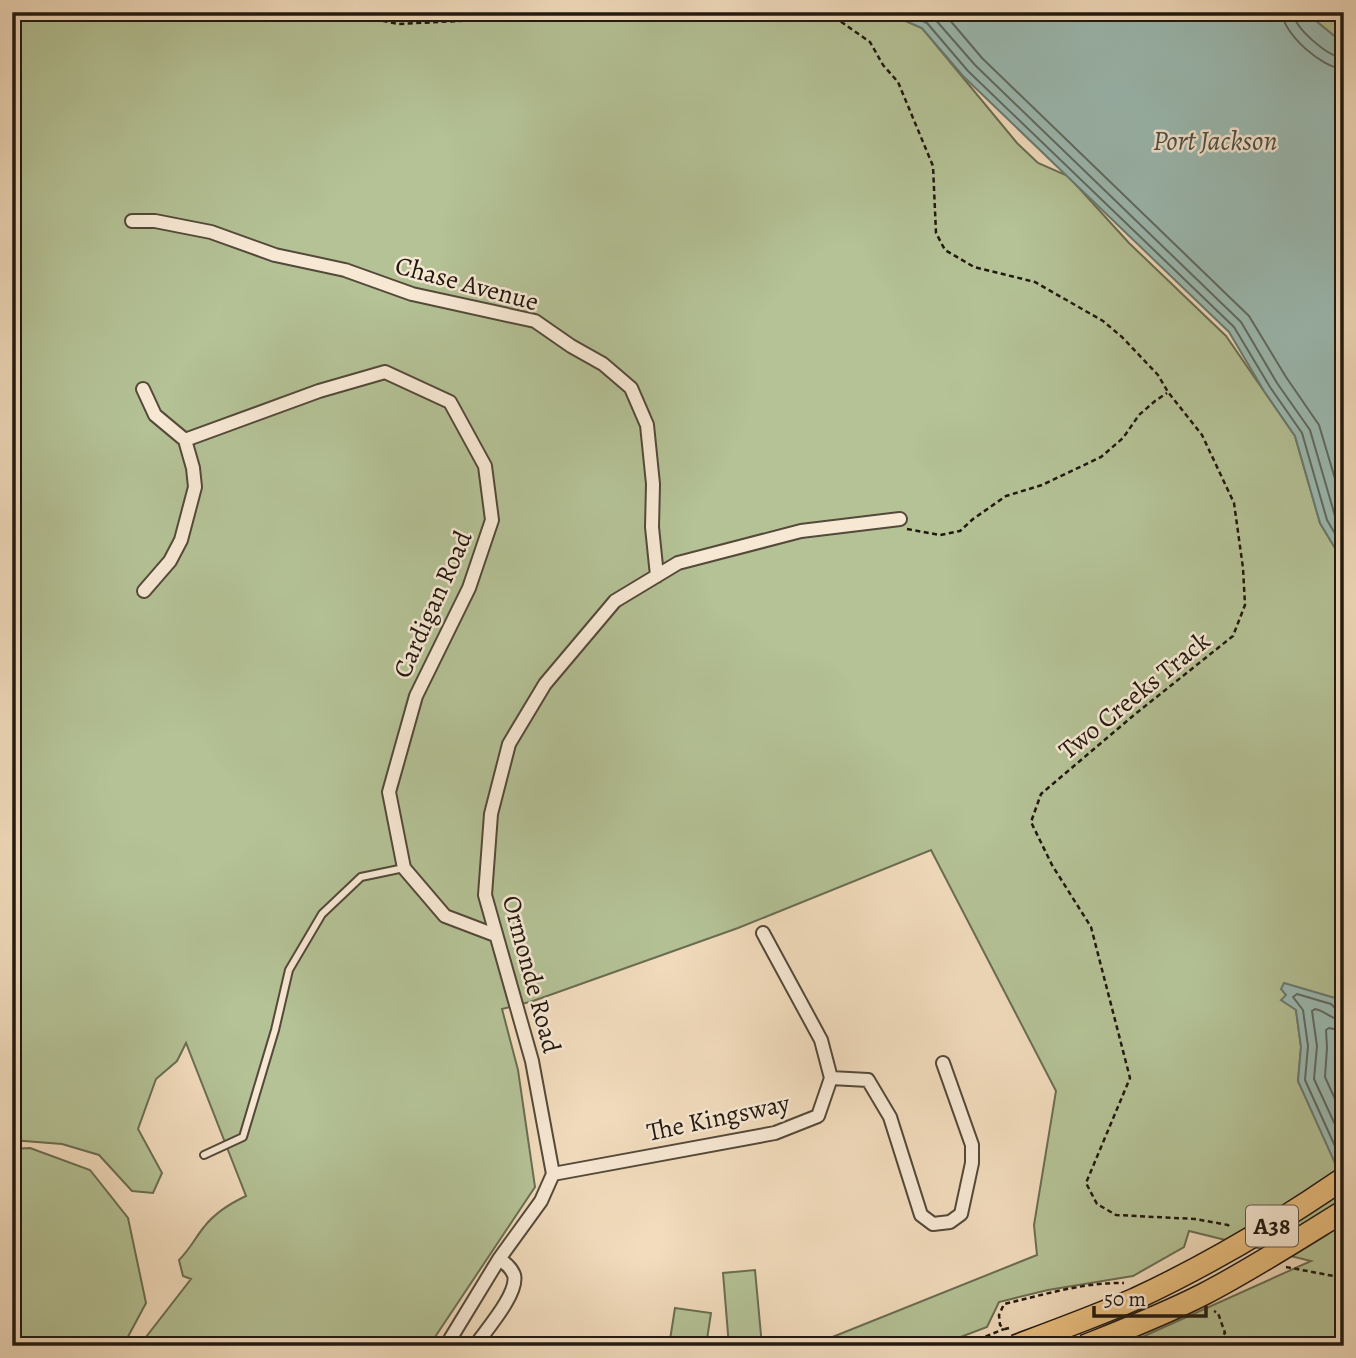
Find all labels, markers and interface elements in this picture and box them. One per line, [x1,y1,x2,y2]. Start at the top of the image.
water label: Port Jackson [1153,122,1277,160]
street label: Chase Avenue [391,248,542,319]
street label: Cardigan Road [384,525,481,683]
street label: Two Creeks Track [1051,623,1217,767]
street label: Ormonde Road [494,892,569,1057]
street label: The Kingsway [644,1085,793,1150]
road number: A38 [1246,1206,1298,1246]
scale bar [1094,1274,1206,1318]
text: 50 m [1104,1285,1146,1313]

